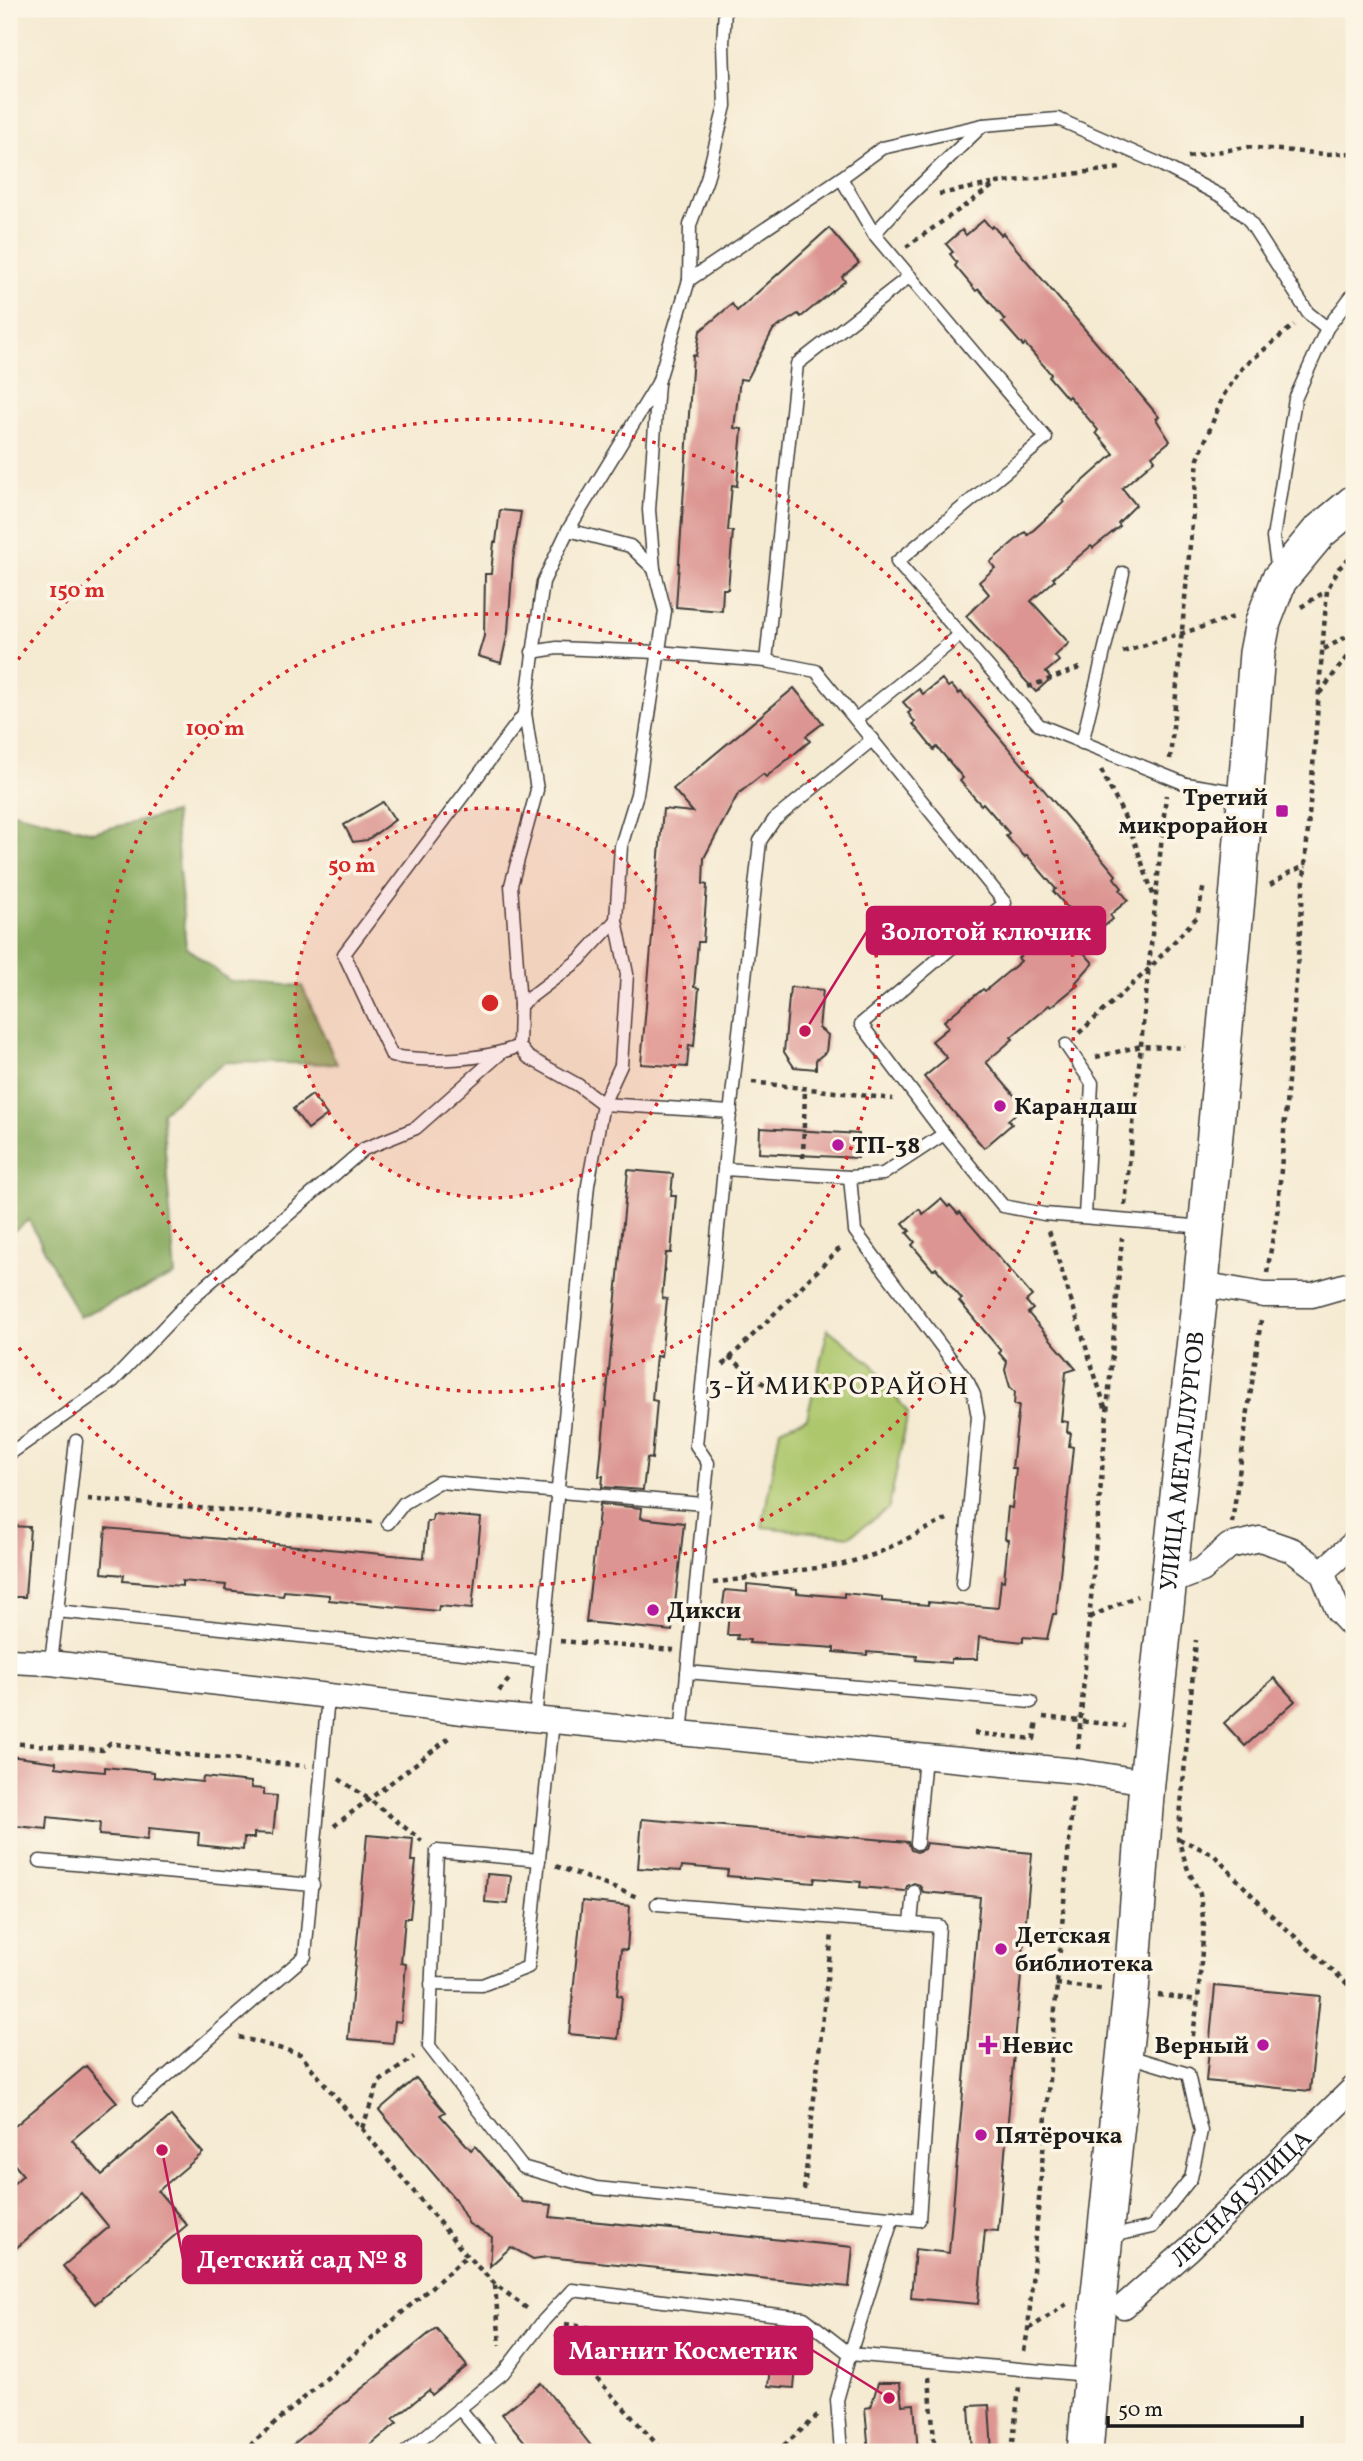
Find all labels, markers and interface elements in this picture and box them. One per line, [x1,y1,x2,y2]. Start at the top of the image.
text: 150 m [49,577,105,606]
text: 100 m [185,715,245,744]
place label: Третий микрорайон [1119,782,1268,844]
marker: Третий микрорайон [1274,803,1290,819]
text: 50 m [328,852,376,881]
callout: Золотой ключик [867,907,1105,954]
text: Золотой ключик [881,915,1092,951]
centre of rings [478,991,502,1015]
place label: Карандаш [1014,1091,1137,1125]
marker: Карандаш [992,1098,1008,1114]
place label: ТП-38 [852,1130,920,1164]
marker: ТП-38 [830,1137,846,1153]
street label: УЛИЦА МЕТАЛЛУРГОВ [1153,1329,1215,1593]
district label: 3-Й МИКРОРАЙОН [708,1369,970,1405]
place label: Дикси [667,1595,741,1629]
marker: Дикси [645,1602,661,1618]
place label: Детская библиотека [1015,1920,1153,1982]
marker: Детская библиотека [993,1941,1009,1957]
place label: Невис [1002,2030,1073,2064]
place label: Верный [1155,2030,1249,2064]
marker: Невис [980,2037,996,2053]
marker: Верный [1255,2037,1271,2053]
place label: Пятёрочка [995,2120,1123,2154]
street label: ЛЕСНАЯ УЛИЦА [1164,2123,1320,2276]
marker: Пятёрочка [973,2127,989,2143]
callout: Детский сад № 8 [183,2236,421,2283]
text: Детский сад № 8 [197,2243,407,2279]
callout: Магнит Косметик [555,2327,812,2374]
text: Магнит Косметик [569,2334,798,2370]
scale bar [1108,2384,1302,2428]
text: 50 m [1118,2396,1163,2425]

